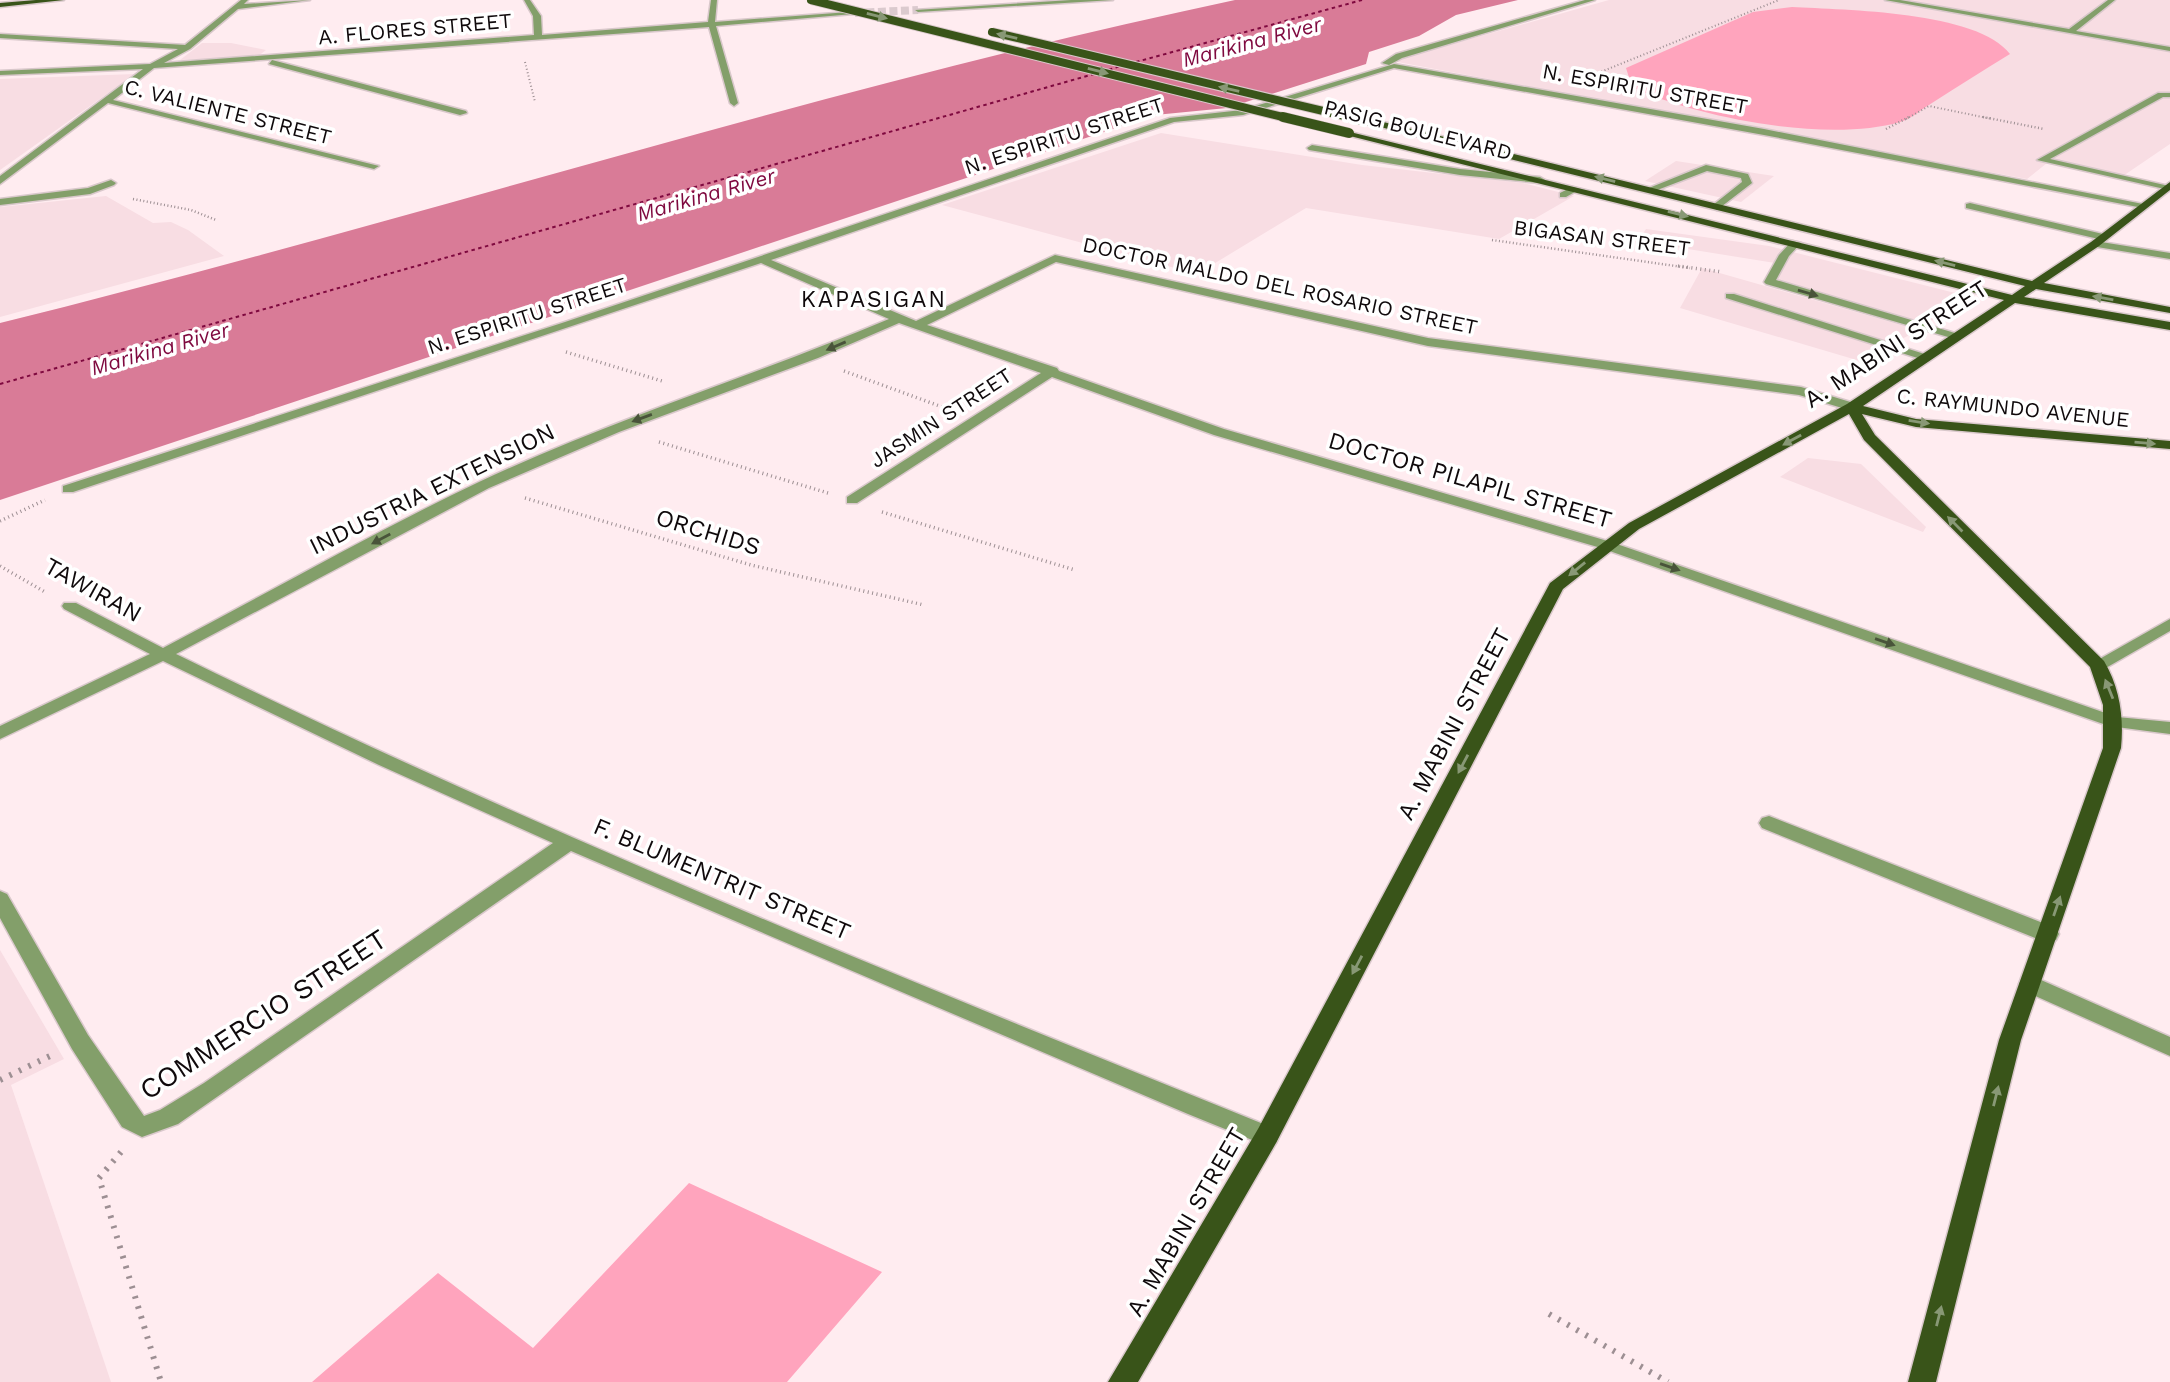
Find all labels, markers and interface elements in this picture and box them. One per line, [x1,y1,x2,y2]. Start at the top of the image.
street label: A. FLORES STREET [317,8,513,49]
one-way arrow [866,11,888,22]
water label: Marikina River [1180,11,1325,72]
one-way arrow [996,30,1018,41]
street label: N. ESPIRITU STREET [1541,58,1750,119]
one-way arrow [1087,66,1109,77]
street label: C. VALIENTE STREET [122,74,334,149]
one-way arrow [1218,83,1240,94]
street label: N. ESPIRITU STREET [961,91,1167,180]
street label: PASIG BOULEVARD [1321,94,1515,165]
water label: Marikina River [634,163,779,226]
one-way arrow [1594,174,1616,185]
one-way arrow [1667,209,1689,220]
street label: BIGASAN STREET [1512,214,1692,261]
street label: DOCTOR MALDO DEL ROSARIO STREET [1080,231,1480,340]
one-way arrow [1934,257,1956,268]
street label: N. ESPIRITU STREET [424,271,630,360]
street label: A. MABINI STREET [1799,274,1993,414]
district label: KAPASIGAN [801,286,947,313]
one-way arrow [1798,289,1819,299]
one-way arrow [2092,292,2114,303]
water label: Marikina River [88,317,233,380]
one-way arrow [825,340,846,351]
street label: JASMIN STREET [865,362,1017,473]
street label: C. RAYMUNDO AVENUE [1896,383,2131,432]
one-way arrow [632,413,653,424]
street label: INDUSTRIA EXTENSION [305,417,559,561]
one-way arrow [1908,417,1930,428]
street label: DOCTOR PILAPIL STREET [1325,426,1615,534]
one-way arrow [1783,434,1802,446]
one-way arrow [2134,438,2156,449]
street label: ORCHIDS [652,503,764,561]
one-way arrow [1947,515,1964,532]
one-way arrow [371,534,391,545]
street label: TAWIRAN [40,552,146,628]
one-way arrow [1568,561,1585,576]
one-way arrow [1660,562,1681,573]
street label: A. MABINI STREET [1392,623,1516,825]
one-way arrow [1875,637,1896,648]
one-way arrow [2103,679,2114,700]
one-way arrow [1457,754,1469,774]
street label: F. BLUMENTRIT STREET [589,812,855,946]
one-way arrow [2052,896,2063,917]
street label: COMMERCIO STREET [134,922,393,1107]
one-way arrow [1351,955,1362,975]
one-way arrow [1991,1084,2002,1106]
street label: A. MABINI STREET [1121,1123,1251,1321]
one-way arrow [1934,1305,1945,1327]

